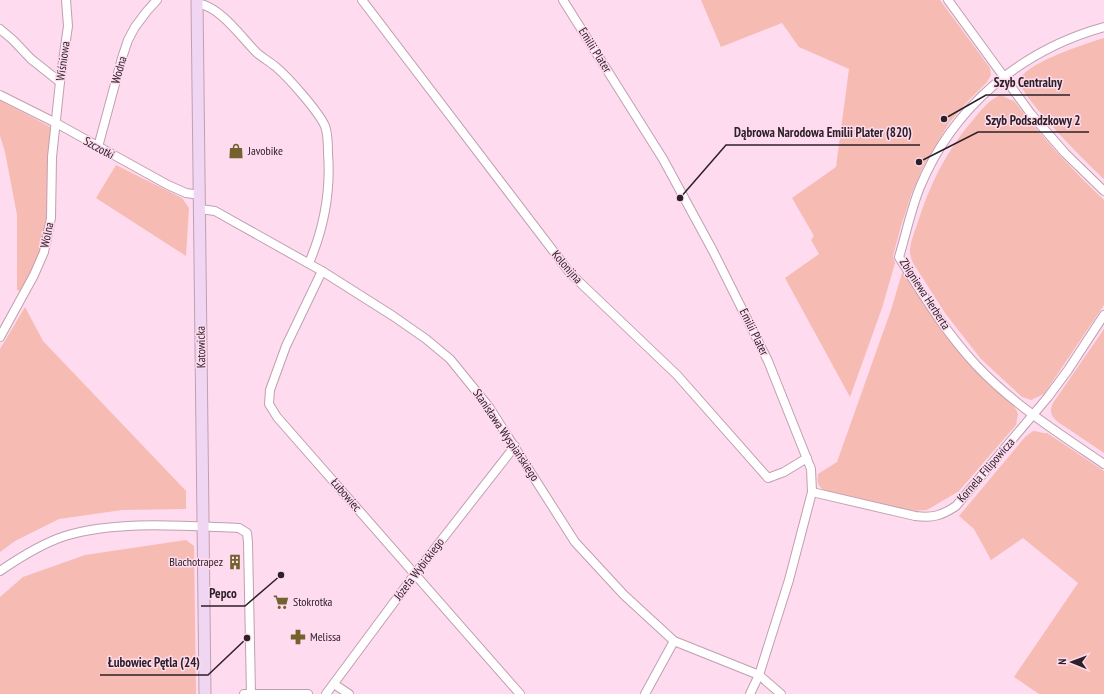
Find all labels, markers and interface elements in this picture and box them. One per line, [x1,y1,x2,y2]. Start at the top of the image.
street label: Emilii Plater [576,24,616,76]
street label: Wiśniowa [52,40,73,82]
street label: Wodna [107,54,130,85]
callout: Szyb Centralny [986,70,1070,95]
text: Szyb Centralny [994,74,1063,91]
callout: Szyb Podsadzkowy 2 [978,107,1089,132]
text: Szyb Podsadzkowy 2 [985,112,1081,129]
callout: Dąbrowa Narodowa Emilii Plater (820) [726,120,920,145]
text: Dąbrowa Narodowa Emilii Plater (820) [734,124,912,141]
street label: Szczotki [81,133,117,162]
shop icon: Javobike [227,142,245,160]
place label: Javobike [247,143,283,158]
street label: Wolna [37,221,57,249]
street label: Kolonijna [549,247,586,287]
street label: Zbigniewa Herberta [897,255,954,332]
street label: Emilii Plater [737,306,773,358]
street label: Katowicka [193,326,208,368]
street label: Stanisława Wyspiańskiego [470,386,543,484]
street label: Kornela Filipowicza [954,434,1018,505]
street label: Łubowiec [328,475,365,515]
street label: Józefa Wybickiego [390,535,447,604]
building icon: Blachotrapez [226,553,244,571]
place label: Blachotrapez [169,554,223,569]
callout: Pepco [201,581,245,606]
text: Pepco [209,585,237,602]
supermarket icon: Stokrotka [272,593,290,611]
place label: Stokrotka [293,594,333,609]
pharmacy icon: Melissa [289,628,307,646]
place label: Melissa [310,629,341,644]
north arrow [1052,642,1092,682]
callout: Łubowiec Pętla (24) [100,650,208,675]
text: Łubowiec Pętla (24) [108,654,200,671]
text: N [1055,659,1069,665]

